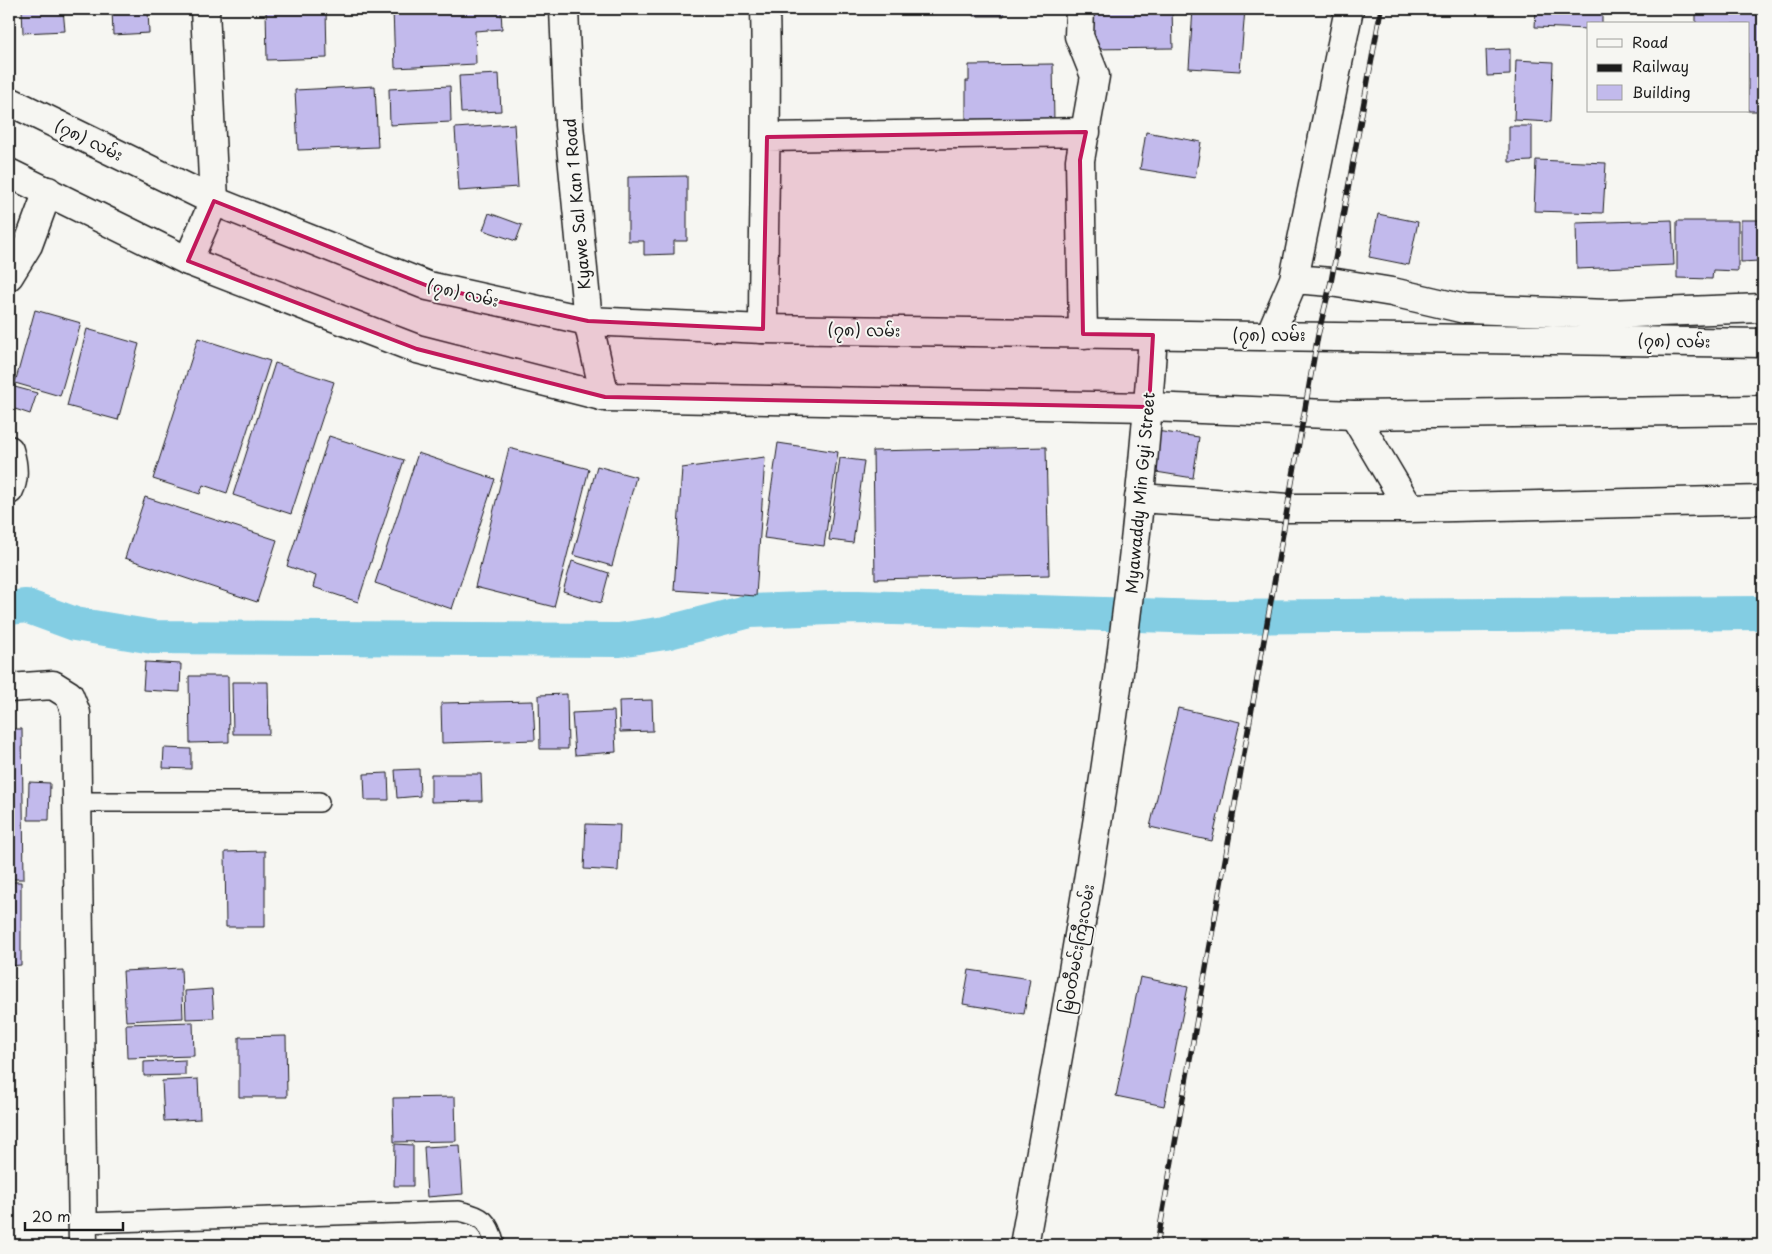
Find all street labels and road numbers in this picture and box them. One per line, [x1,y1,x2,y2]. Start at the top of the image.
street label: (၇၈) လမ်း [50,112,127,169]
street label: Kyawe Sal Kan 1 Road [557,117,595,291]
street label: (၇၈) လမ်း [424,272,501,315]
street label: (၇၈) လမ်း [827,316,901,345]
street label: (၇၈) လမ်း [1233,322,1305,349]
street label: (၇၈) လမ်း [1637,327,1711,356]
street label: Myawaddy Min Gyi Street [1118,391,1160,595]
street label: မြဝတီမင်းကြီးလမ်း [1053,882,1102,1016]

